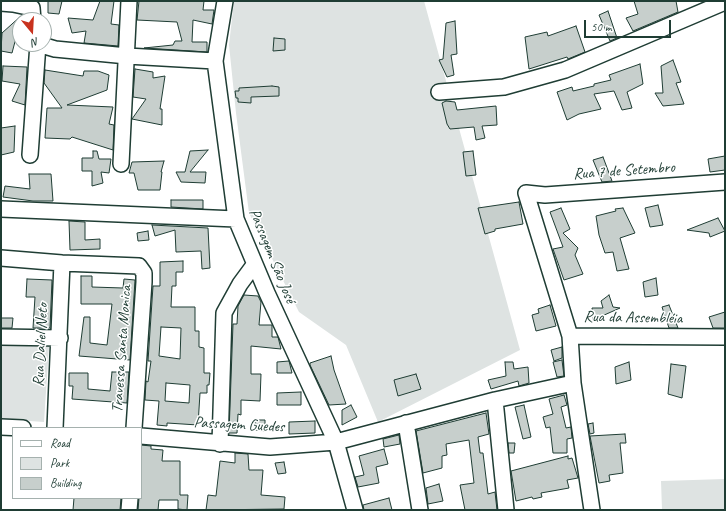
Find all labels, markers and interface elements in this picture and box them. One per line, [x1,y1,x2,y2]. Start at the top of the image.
north arrow [12,12,52,52]
scale bar [586,12,673,38]
text: 50 m [591,19,611,35]
text: N [30,35,41,50]
street label: Rua 7 de Setembro [572,158,676,184]
street label: Passagem São José [244,206,300,306]
street label: Travessa Santa Monica [108,285,136,413]
street label: Rua Daliel Neto [29,303,53,387]
street label: Rua da Assembléia [583,308,683,328]
street label: Passagem Guedes [193,413,285,437]
legend [12,427,142,499]
text: Road [50,435,70,451]
text: Park [50,455,69,471]
text: Building [50,475,82,491]

